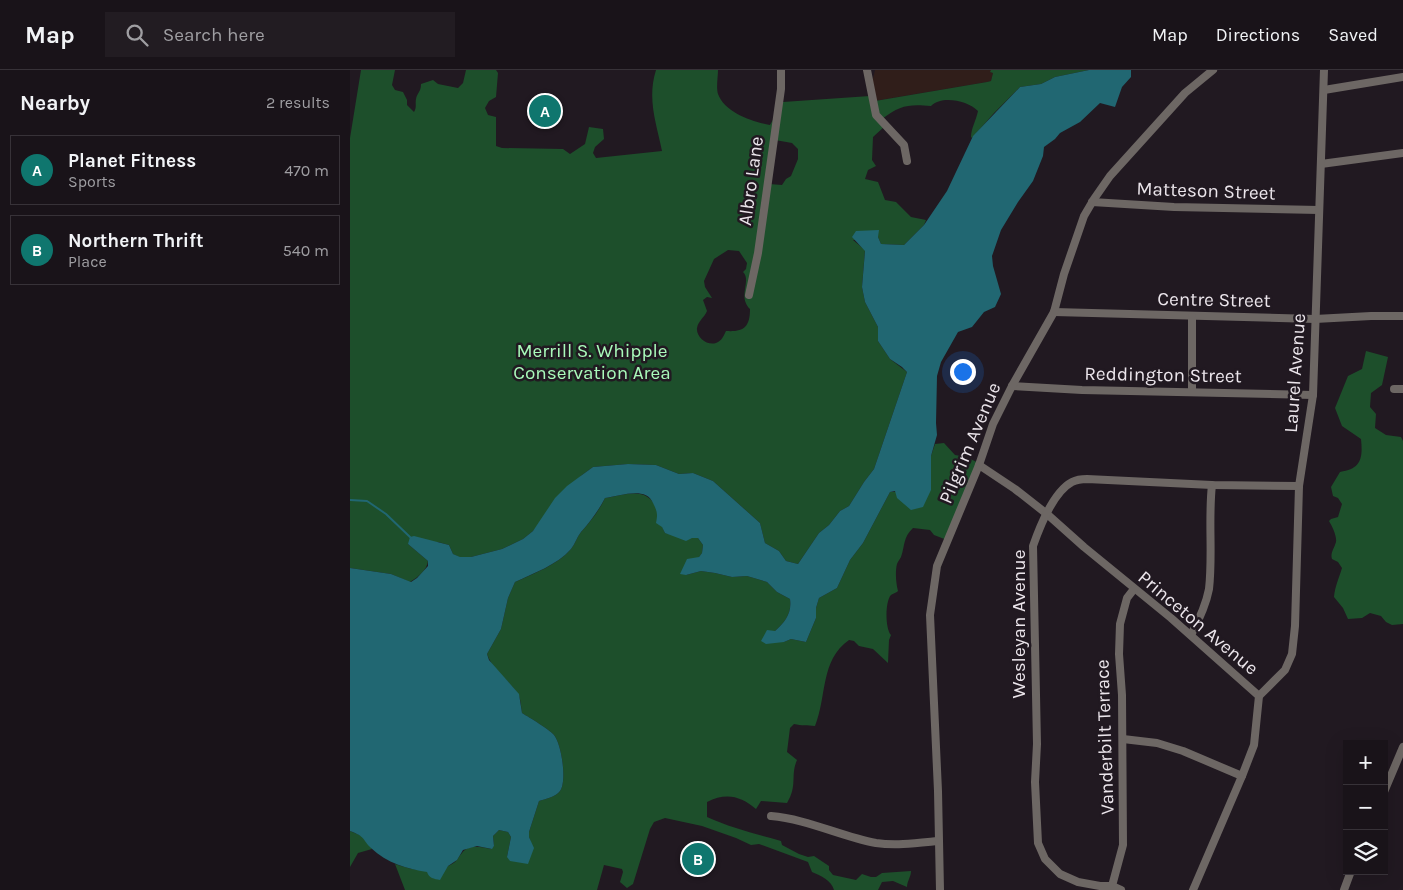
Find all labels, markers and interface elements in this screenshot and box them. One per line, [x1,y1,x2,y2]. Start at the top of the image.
search box [105,12,455,57]
text: Map [25,21,75,49]
icon: search [123,21,151,49]
text: Search here [163,24,265,46]
text: Map [1152,24,1188,46]
text: Directions [1216,24,1300,46]
text: Saved [1328,24,1378,46]
text: Nearby [20,91,90,115]
pin: A [529,92,561,130]
text: 2 results [266,93,330,112]
street label: Albro Lane [734,135,768,227]
text: Planet Fitness [68,150,196,172]
text: A [32,161,42,180]
text: 470 m [284,161,329,180]
text: Sports [68,172,116,191]
street label: Matteson Street [1136,178,1276,204]
text: Northern Thrift [68,230,203,252]
text: B [32,241,42,260]
text: 540 m [283,241,329,260]
text: Place [68,252,107,271]
street label: Centre Street [1157,288,1271,312]
street label: Laurel Avenue [1280,312,1310,434]
park label: Merrill S. Whipple Conservation Area [513,340,671,384]
your location [950,359,976,385]
street label: Reddington Street [1084,363,1242,387]
street label: Pilgrim Avenue [935,379,1005,507]
street label: Wesleyan Avenue [1008,549,1030,699]
street label: Princeton Avenue [1133,566,1263,680]
street label: Vanderbilt Terrace [1091,659,1119,815]
map controls [1343,740,1388,875]
button: + [1343,740,1388,785]
button: − [1343,785,1388,830]
button: layers [1343,830,1388,875]
pin: B [682,840,714,878]

